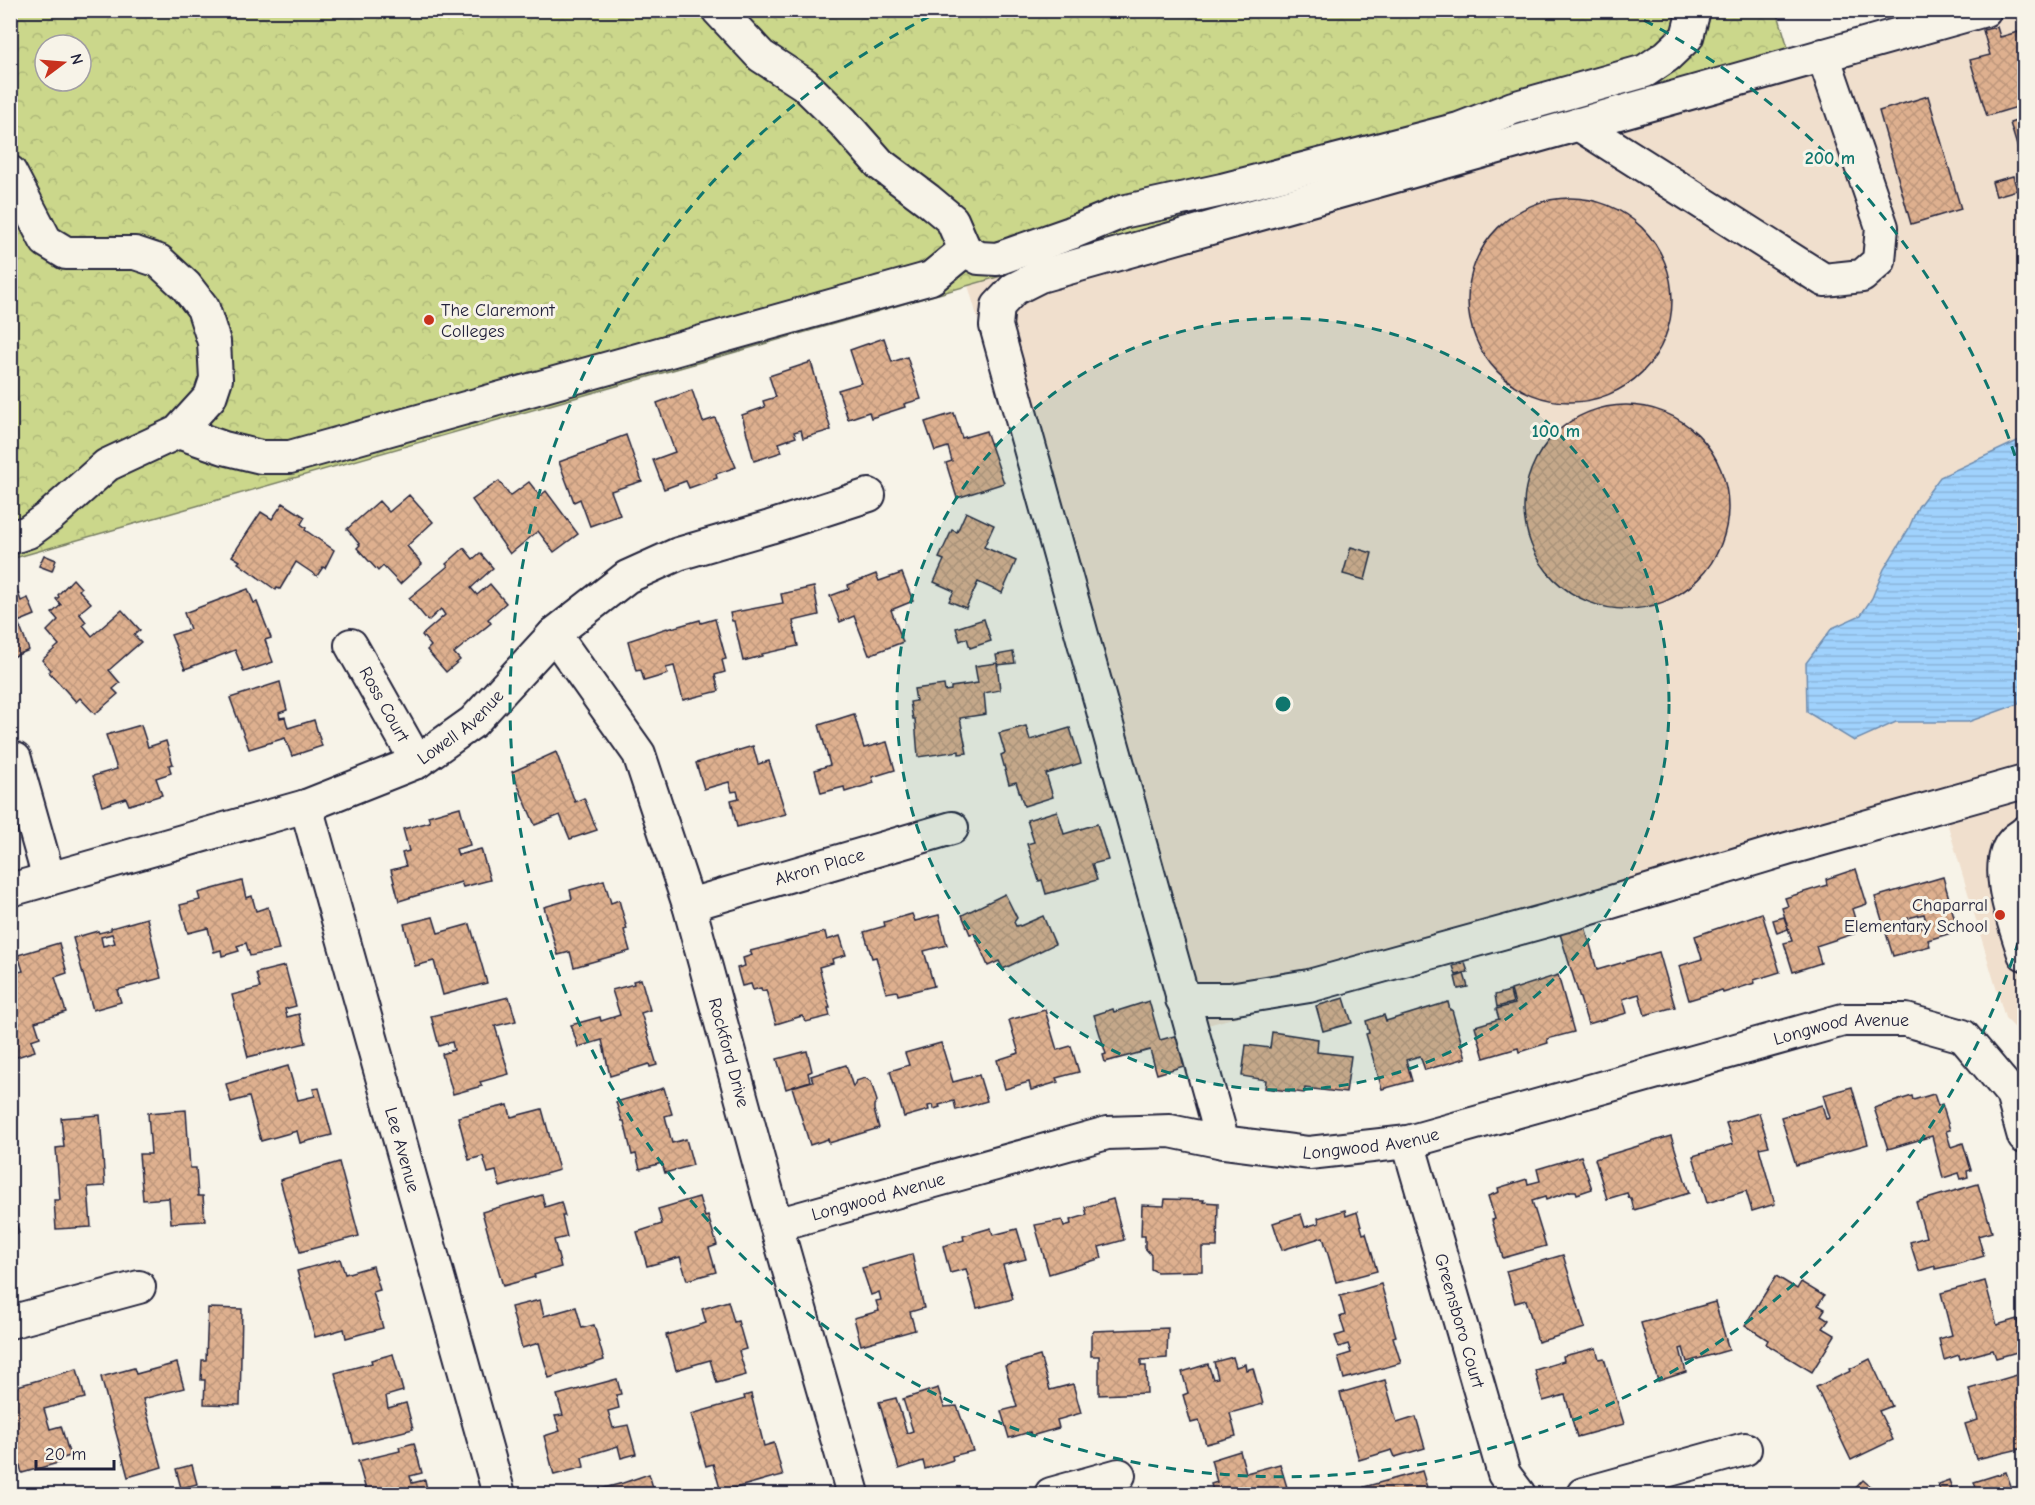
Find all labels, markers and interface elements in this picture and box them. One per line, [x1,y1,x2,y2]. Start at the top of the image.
north arrow [33,33,93,93]
text: N [66,52,87,67]
text: 200 m [1805,148,1855,169]
place label: The Claremont Colleges [441,300,556,342]
marker: The Claremont Colleges [422,313,436,327]
text: 100 m [1532,421,1580,442]
street label: Ross Court [354,663,414,747]
street label: Lowell Avenue [413,686,508,769]
centre of rings [1273,694,1293,714]
street label: Akron Place [772,844,867,890]
place label: Chaparral Elementary School [1844,895,1988,937]
marker: Chaparral Elementary School [1993,908,2007,922]
street label: Rockford Drive [704,996,754,1110]
street label: Longwood Avenue [1771,1010,1909,1050]
street label: Lee Avenue [380,1105,424,1195]
street label: Longwood Avenue [1301,1124,1442,1164]
street label: Longwood Avenue [809,1169,947,1226]
street label: Greensboro Court [1430,1251,1489,1391]
scale bar [36,1433,114,1471]
text: 20 m [45,1444,86,1465]

